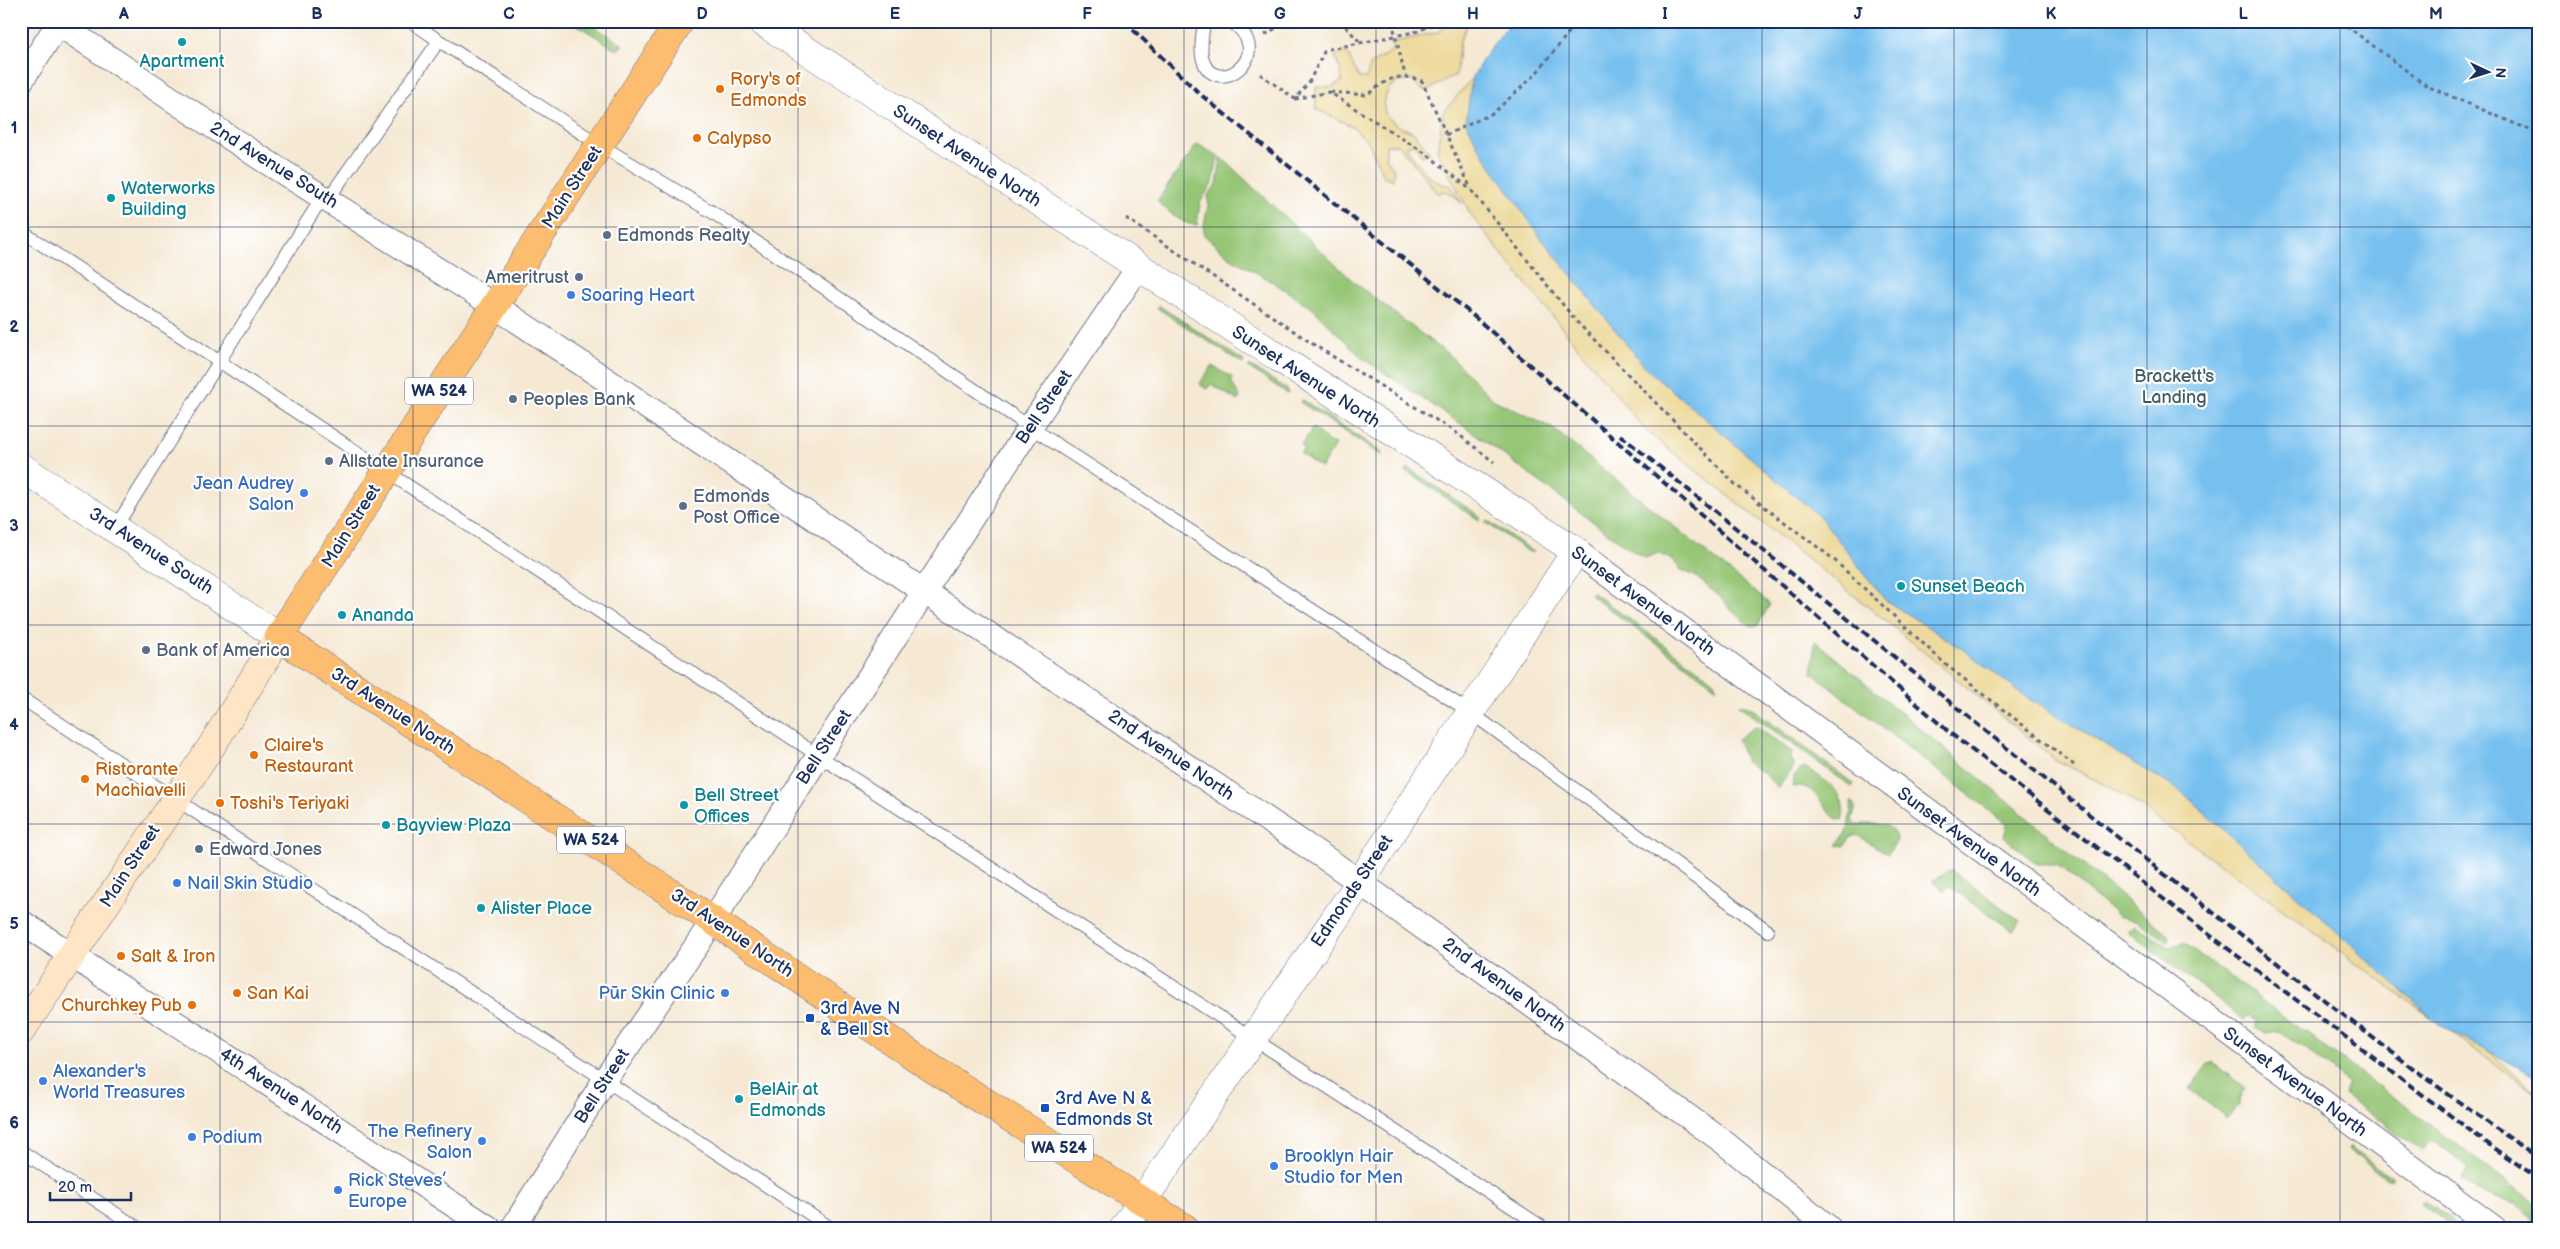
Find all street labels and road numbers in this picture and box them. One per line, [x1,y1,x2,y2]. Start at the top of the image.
street label: Sunset Avenue North [889,100,1045,212]
street label: 2nd Avenue South [206,117,342,213]
street label: Main Street [538,141,607,232]
street label: Sunset Avenue North [1228,321,1384,433]
street label: Bell Street [1012,366,1077,448]
road number: WA 524 [405,378,473,404]
street label: Main Street [317,480,385,571]
street label: 3rd Avenue South [85,503,217,599]
street label: Sunset Avenue North [1567,542,1719,660]
street label: 3rd Avenue North [327,663,459,759]
street label: Bell Street [792,705,856,788]
street label: 2nd Avenue North [1104,705,1238,805]
street label: Sunset Avenue North [1893,783,2045,901]
street label: Main Street [96,820,165,911]
road number: WA 524 [557,826,625,854]
street label: Edmonds Street [1307,831,1397,951]
street label: 3rd Avenue North [667,884,797,982]
street label: 2nd Avenue North [1438,933,1570,1037]
street label: Sunset Avenue North [2219,1023,2371,1141]
street label: 4th Avenue North [216,1043,347,1139]
street label: Bell Street [570,1044,634,1127]
road number: WA 524 [1025,1134,1093,1162]

